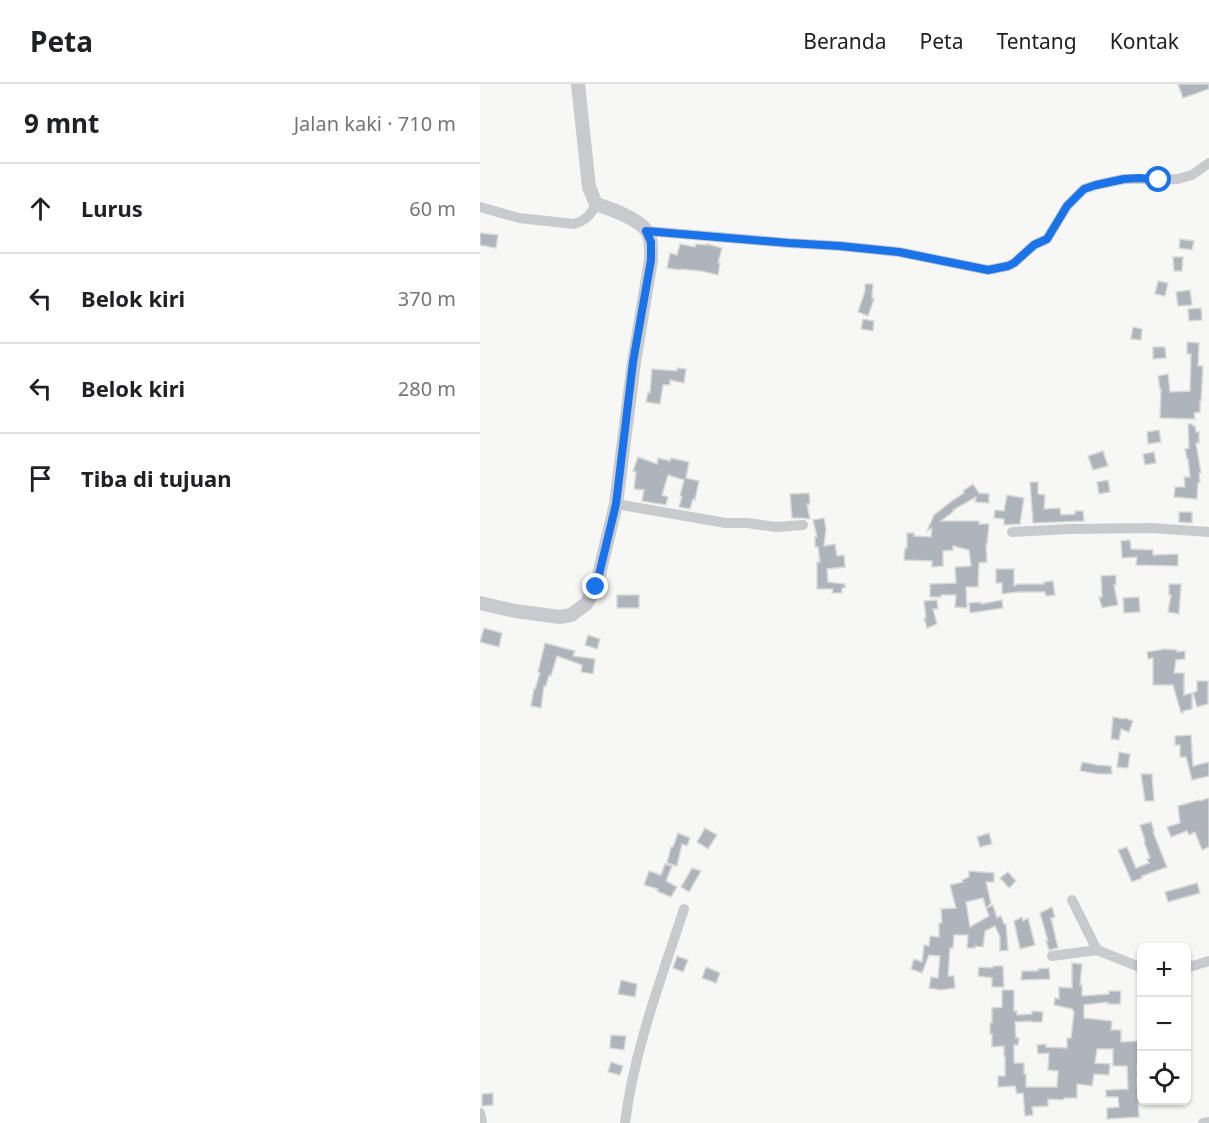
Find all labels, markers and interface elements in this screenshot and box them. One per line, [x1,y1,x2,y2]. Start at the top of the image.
text: Peta [30,22,93,60]
text: Beranda [803,27,887,55]
text: Peta [920,27,963,55]
text: Tentang [996,27,1077,55]
text: Kontak [1110,27,1179,55]
text: 9 mnt [24,105,99,141]
text: Jalan kaki · 710 m [294,110,456,137]
route start [1145,166,1171,192]
icon: ahead [24,192,57,225]
text: Lurus [81,193,143,223]
text: 60 m [409,195,456,222]
icon: left [24,282,57,315]
text: Belok kiri [81,283,185,313]
text: 370 m [398,285,456,312]
icon: left [24,372,57,405]
text: Belok kiri [81,373,185,403]
text: 280 m [398,375,456,402]
icon: arrive [24,462,57,495]
text: Tiba di tujuan [81,463,231,493]
route end [582,573,608,599]
map controls [1137,943,1191,1105]
button: + [1137,943,1191,997]
button: − [1137,997,1191,1051]
button: locate [1137,1051,1191,1105]

